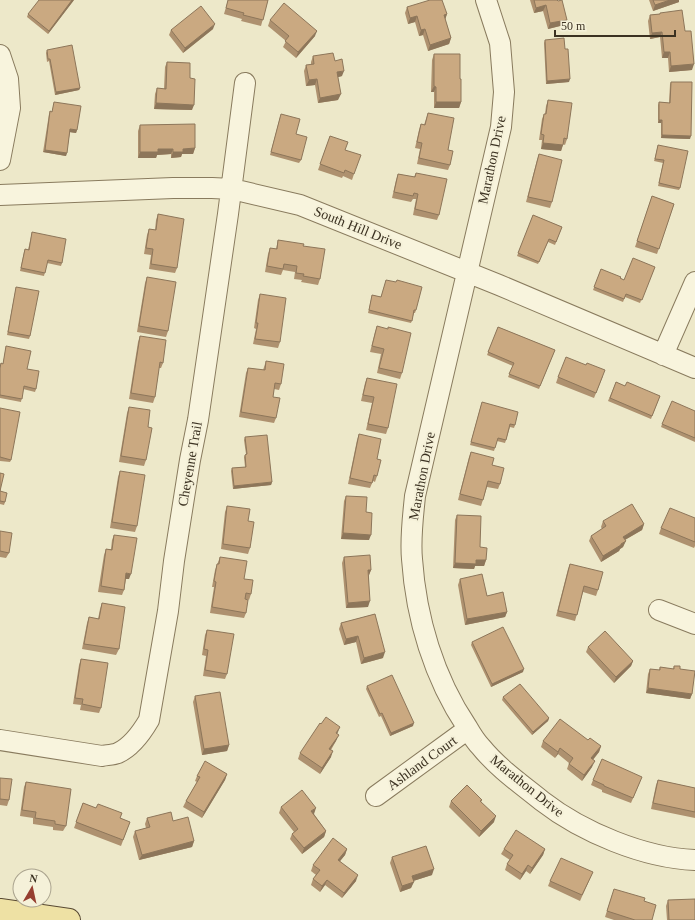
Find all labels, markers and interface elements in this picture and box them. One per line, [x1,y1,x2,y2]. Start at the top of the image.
scale bar [555,12,675,38]
text: 50 m [561,19,586,33]
street label: Marathon Drive [475,115,509,205]
street label: South Hill Drive [312,204,404,252]
street label: Cheyenne Trail [175,420,205,508]
street label: Marathon Drive [406,430,438,522]
street label: Ashland Court [384,733,460,793]
street label: Marathon Drive [487,752,567,820]
north arrow [12,868,52,908]
text: N [29,872,38,885]

